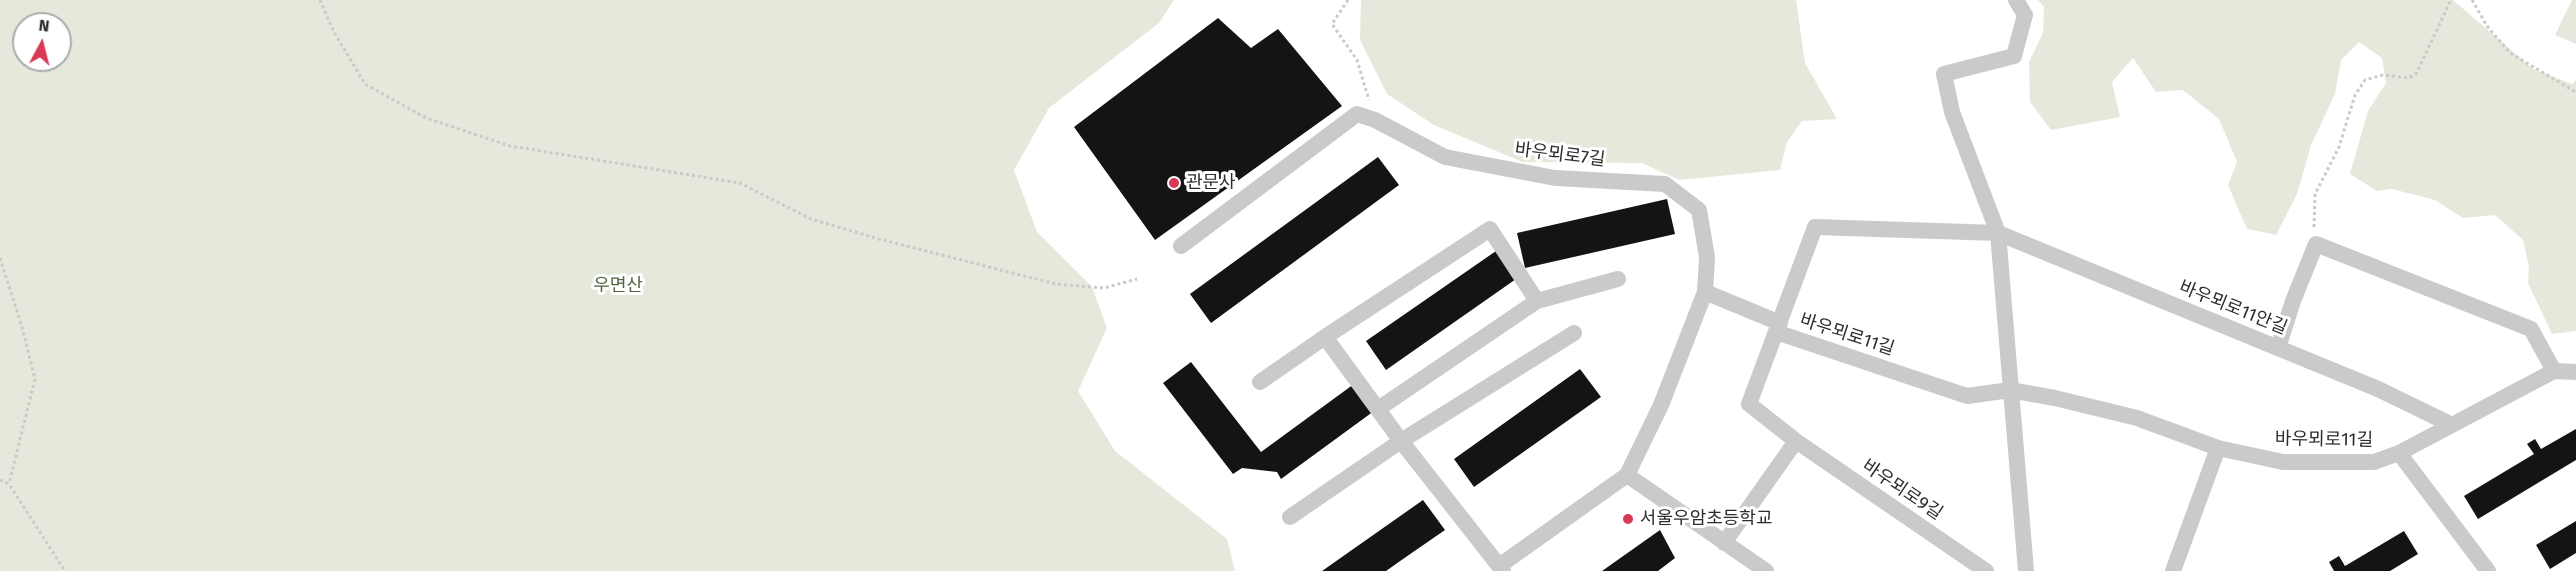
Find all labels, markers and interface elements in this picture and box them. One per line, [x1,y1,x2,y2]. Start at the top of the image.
north arrow [12,12,72,72]
text: N [38,16,50,36]
street label: 바우뫼로7길 [1514,139,1606,171]
place label: 관문사 [1186,172,1236,194]
marker: 관문사 [1167,176,1181,190]
park label: 우면산 [593,275,643,297]
street label: 바우뫼로11안길 [2176,277,2290,339]
street label: 바우뫼로11길 [1797,310,1897,360]
street label: 바우뫼로11길 [2275,428,2373,452]
street label: 바우뫼로9길 [1858,455,1946,525]
place label: 서울우암초등학교 [1640,508,1772,530]
marker: 서울우암초등학교 [1621,512,1635,526]

